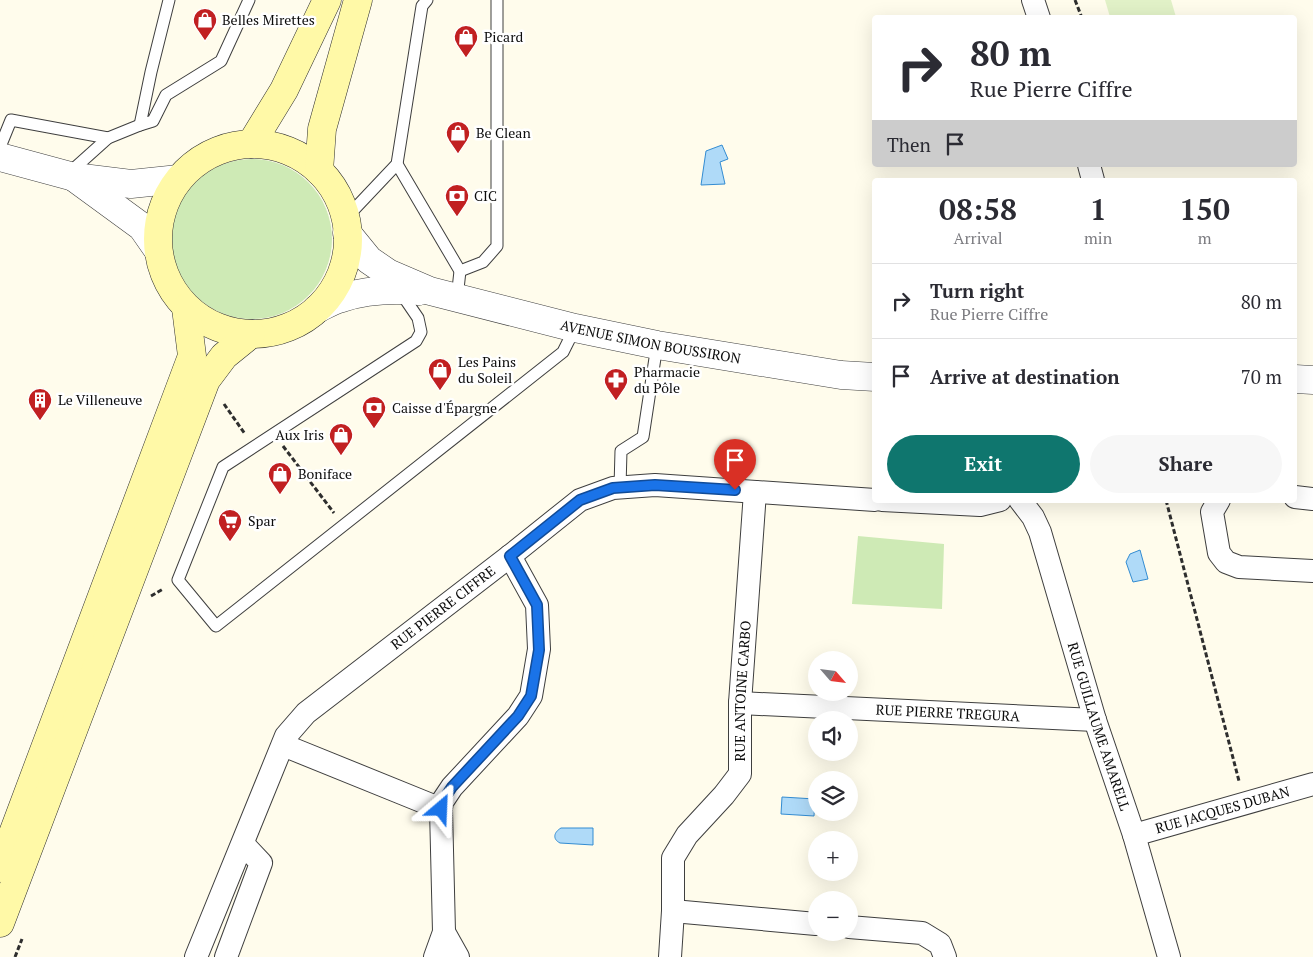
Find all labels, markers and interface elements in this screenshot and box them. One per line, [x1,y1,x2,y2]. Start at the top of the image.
shop icon: Belles Mirettes [192,7,218,41]
place label: Belles Mirettes [222,10,315,29]
shop icon: Picard [453,24,479,58]
place label: Picard [484,27,524,46]
text: 80 m [970,30,1051,76]
icon: right [887,35,952,100]
text: Rue Pierre Ciffre [970,74,1133,103]
shop icon: Be Clean [445,120,471,154]
place label: Be Clean [476,123,531,142]
icon: arrive [941,130,969,158]
text: Then [887,132,931,157]
bank icon: CIC [444,183,470,217]
place label: CIC [474,186,497,205]
text: 08:58 [939,189,1017,229]
text: 1 [1090,189,1107,229]
text: 150 [1179,189,1230,229]
text: Arrival [953,227,1003,249]
text: min [1084,227,1112,249]
text: m [1198,227,1211,249]
text: Turn right [930,278,1024,303]
icon: right [887,287,915,315]
text: 80 m [1241,289,1282,314]
text: Rue Pierre Ciffre [930,303,1048,325]
street label: AVENUE SIMON BOUSSIRON [558,315,742,368]
place label: Les Pains du Soleil [458,352,516,387]
shop icon: Les Pains du Soleil [427,357,453,391]
place label: Pharmacie du Pôle [634,362,700,397]
icon: arrive [887,362,915,390]
text: Arrive at destination [930,364,1119,389]
text: 70 m [1241,364,1282,389]
pharmacy icon: Pharmacie du Pôle [603,367,629,401]
building icon: Le Villeneuve [27,387,53,421]
place label: Le Villeneuve [58,390,142,409]
bank icon: Caisse d'Épargne [361,395,387,429]
place label: Caisse d'Épargne [392,398,497,417]
shop icon: Aux Iris [328,422,354,456]
place label: Aux Iris [275,425,324,444]
button: Exit [887,435,1080,493]
button: Share [1090,435,1282,493]
pin [714,439,756,490]
icon: arrive [721,446,749,474]
shop icon: Boniface [267,461,293,495]
place label: Boniface [298,464,352,483]
supermarket icon: Spar [217,508,243,542]
place label: Spar [248,511,276,530]
street label: RUE PIERRE CIFFRE [387,561,499,653]
street label: RUE ANTOINE CARBO [730,620,755,761]
street label: RUE GUILLAUME AMARELL [1064,640,1135,813]
north arrow [808,651,858,701]
map controls [808,651,858,941]
street label: RUE PIERRE TREGURA [875,700,1021,725]
button: sound [808,711,858,761]
button: layers [808,771,858,821]
street label: RUE JACQUES DUBAN [1153,781,1292,837]
position arrow [414,782,466,834]
button: + [808,831,858,881]
button: − [808,891,858,941]

